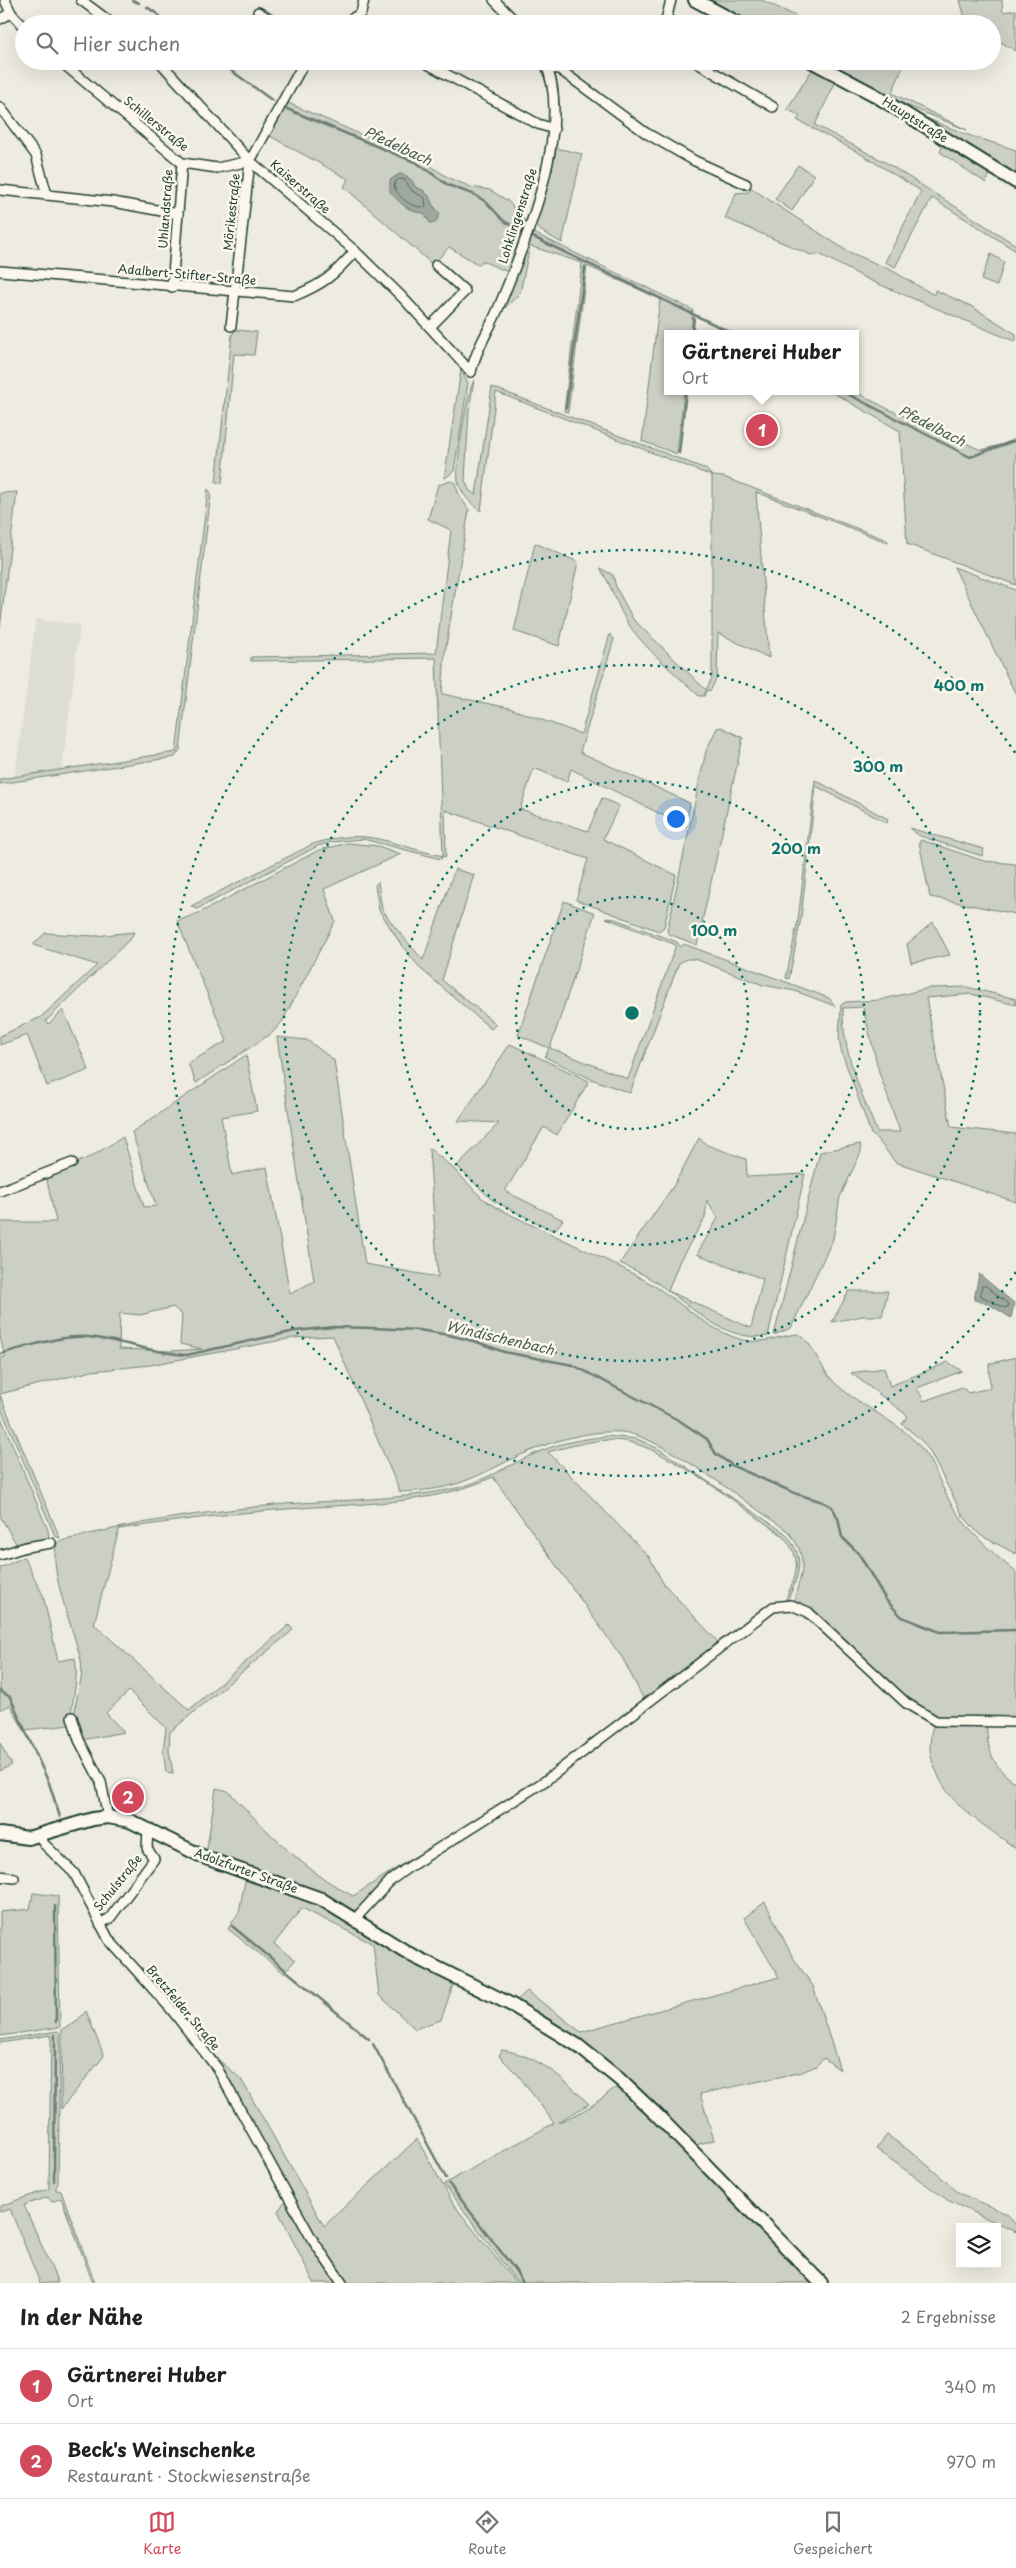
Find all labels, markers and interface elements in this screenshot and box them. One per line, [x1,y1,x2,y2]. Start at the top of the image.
search box [15,15,1001,70]
icon: search [33,29,61,57]
text: Hier suchen [73,29,180,57]
street label: Schillerstraße [120,91,193,155]
street label: Hauptstraße [879,92,952,146]
water label: Pfedelbach [361,121,436,171]
street label: Kaiserstraße [267,155,335,218]
street label: Lohklingenstraße [493,166,541,266]
street label: Uhlandstraße [153,169,177,249]
street label: Mörikestraße [218,172,244,251]
street label: Adalbert-Stifter-Straße [117,259,257,289]
popup [664,330,859,395]
text: Gärtnerei Huber [682,337,841,365]
text: Ort [682,365,708,389]
water label: Pfedelbach [895,400,970,452]
pin: 1 [746,411,778,449]
text: 400 m [934,673,984,696]
text: 300 m [853,754,903,777]
your location [663,806,689,832]
text: 200 m [771,836,821,859]
text: 100 m [691,918,737,941]
centre of rings [623,1004,641,1022]
water label: Windischenbach [444,1315,557,1360]
pin: 2 [112,1778,144,1816]
street label: Adolzfurter Straße [192,1843,300,1897]
street label: Schulstraße [89,1850,146,1915]
street label: Bretzfelder Straße [143,1961,225,2054]
map controls [956,2223,1001,2268]
button: layers [956,2223,1001,2268]
text: In der Nähe [20,2300,142,2332]
text: 2 Ergebnisse [901,2304,996,2328]
text: Gärtnerei Huber [67,2360,227,2388]
text: 1 [32,2374,40,2398]
text: 340 m [944,2374,996,2398]
text: Ort [67,2388,94,2412]
text: Beck's Weinschenke [67,2435,255,2463]
text: 2 [30,2449,42,2473]
text: 970 m [946,2449,996,2473]
text: Restaurant · Stockwiesenstraße [67,2463,310,2487]
tab: Karte [143,2508,181,2559]
tab: Route [468,2508,506,2559]
tab: Gespeichert [793,2508,873,2559]

